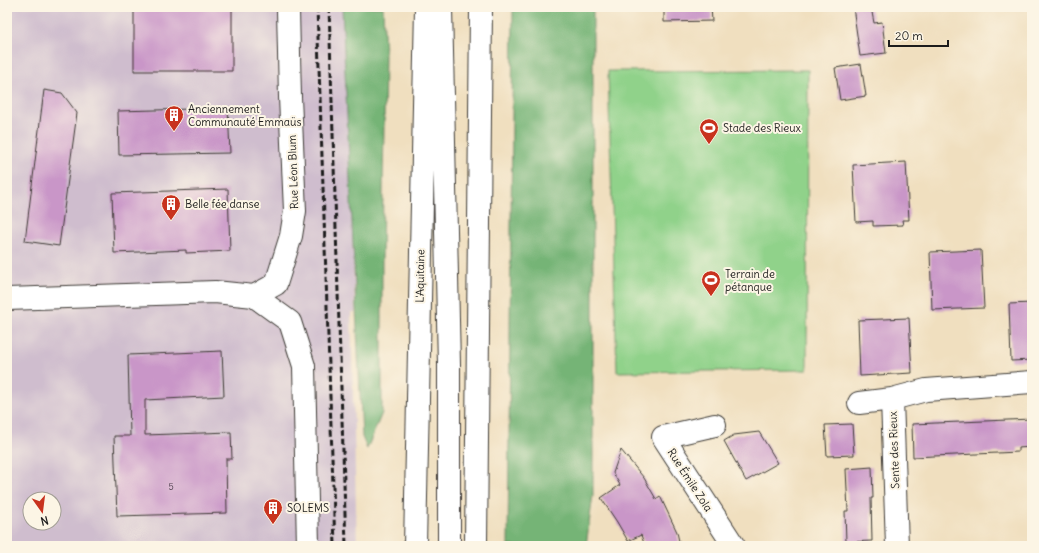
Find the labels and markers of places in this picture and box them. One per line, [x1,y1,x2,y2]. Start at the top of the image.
place label: Anciennement Communauté Emmaüs [188,102,301,129]
building icon: Anciennement Communauté Emmaüs [163,104,185,132]
sports icon: Stade des Rieux [698,117,720,145]
place label: Stade des Rieux [723,121,802,135]
building icon: Belle fée danse [160,193,182,221]
place label: Belle fée danse [185,197,260,211]
place label: Terrain de pétanque [725,267,775,294]
sports icon: Terrain de pétanque [700,269,722,297]
building icon: SOLEMS [262,497,284,525]
place label: SOLEMS [287,501,329,515]

